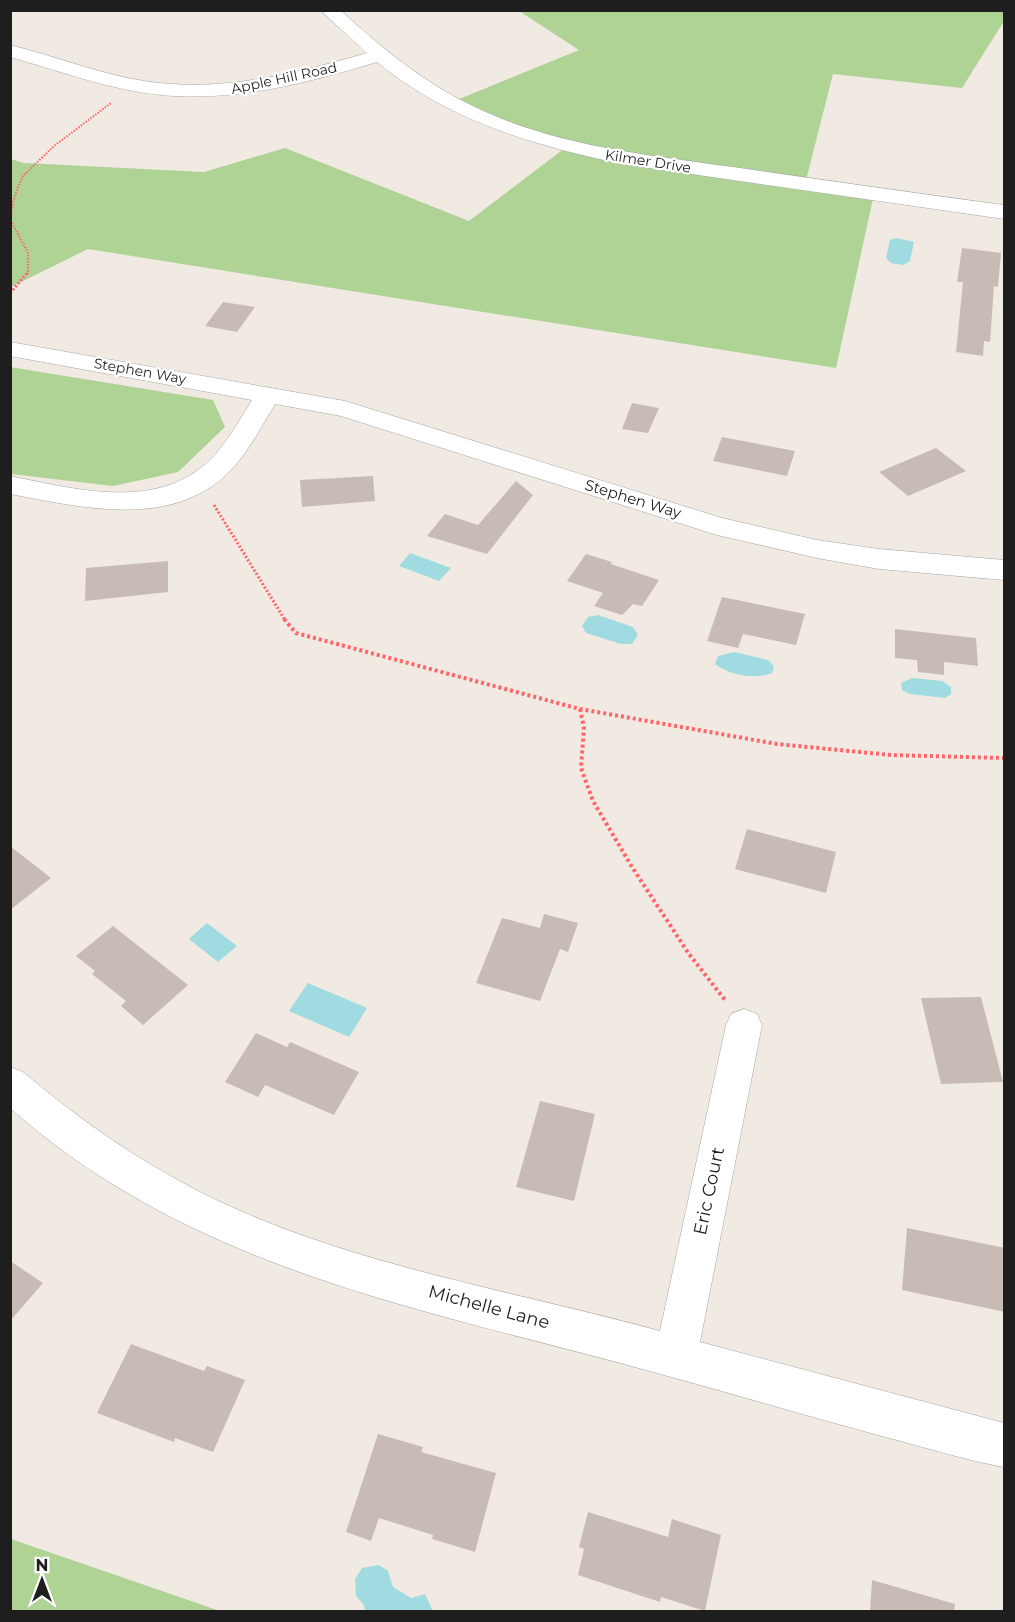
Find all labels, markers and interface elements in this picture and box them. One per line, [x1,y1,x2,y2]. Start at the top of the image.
street label: Apple Hill Road [229,58,339,98]
street label: Kilmer Drive [604,145,692,177]
street label: Stephen Way [92,354,188,388]
street label: Stephen Way [583,475,685,522]
street label: Eric Court [689,1145,729,1237]
street label: Michelle Lane [426,1280,552,1334]
north arrow [12,1550,72,1610]
text: N [36,1556,48,1575]

